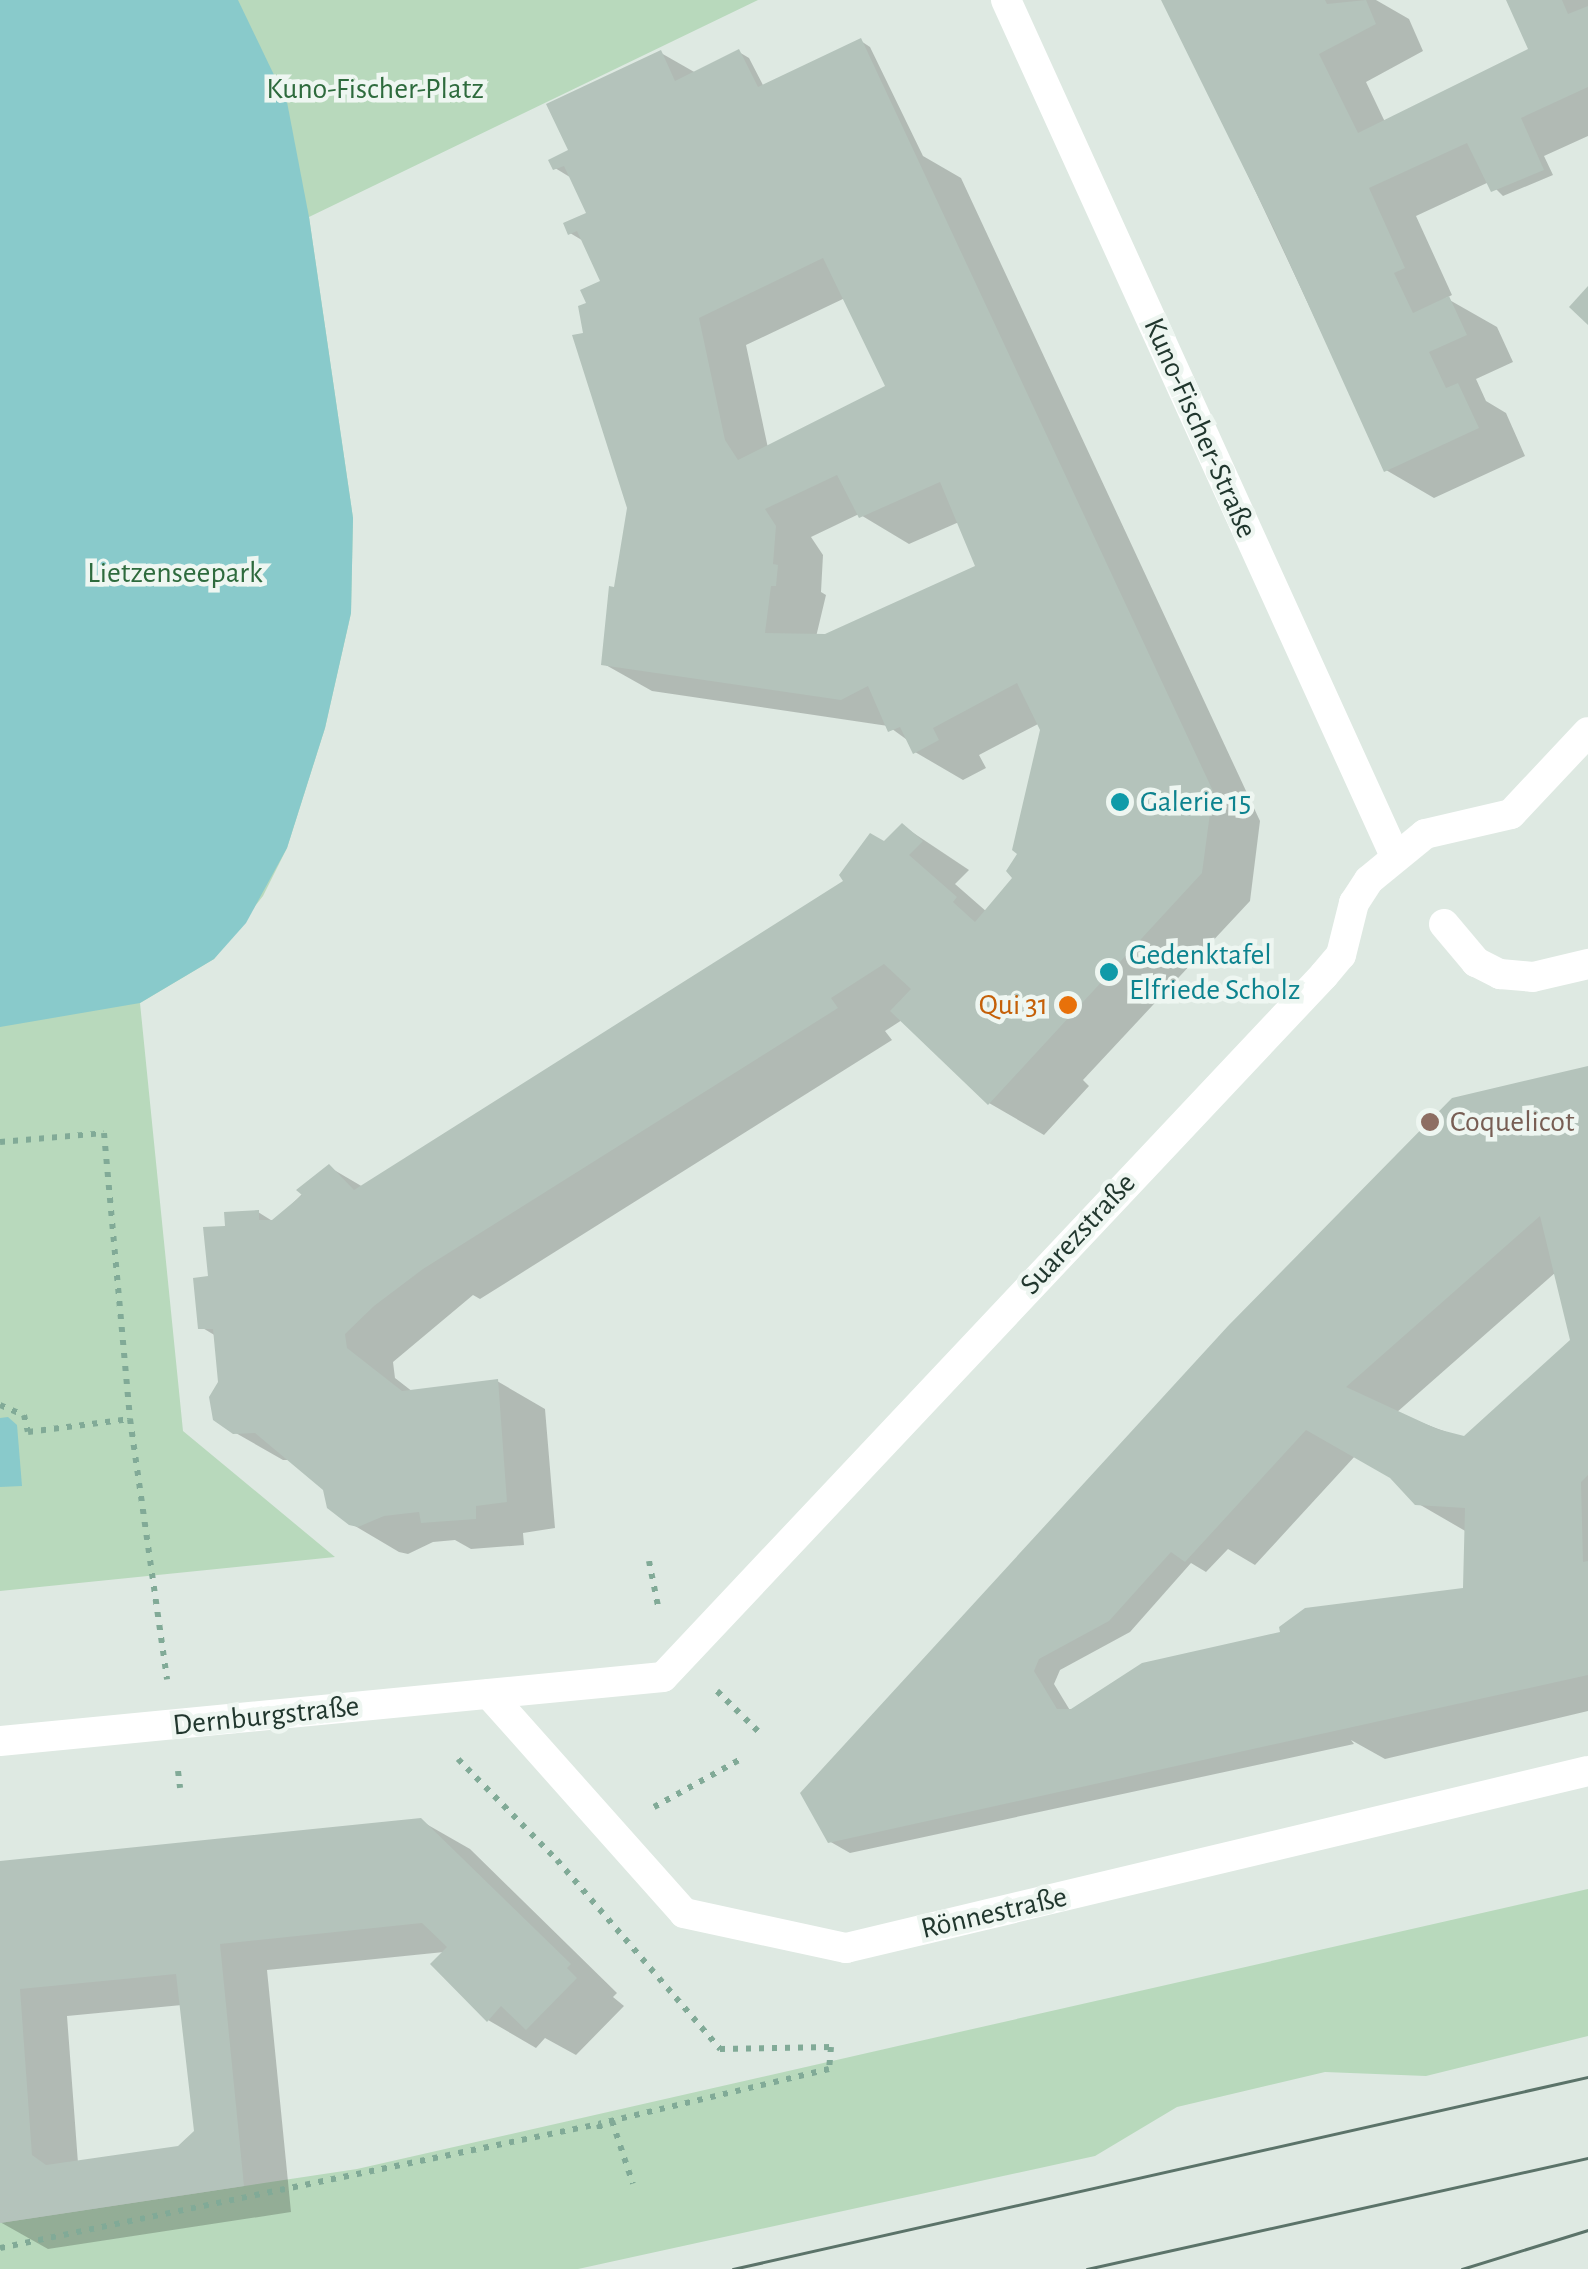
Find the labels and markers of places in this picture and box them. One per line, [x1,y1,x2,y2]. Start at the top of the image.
place label: Galerie 15 [1140,784,1251,820]
marker: Galerie 15 [1109,791,1131,813]
place label: Gedenktafel Elfriede Scholz [1129,937,1300,1008]
marker: Gedenktafel Elfriede Scholz [1098,961,1120,983]
place label: Qui 31 [979,987,1048,1023]
marker: Qui 31 [1057,994,1079,1016]
place label: Coquelicot [1450,1104,1575,1140]
marker: Coquelicot [1419,1111,1441,1133]

